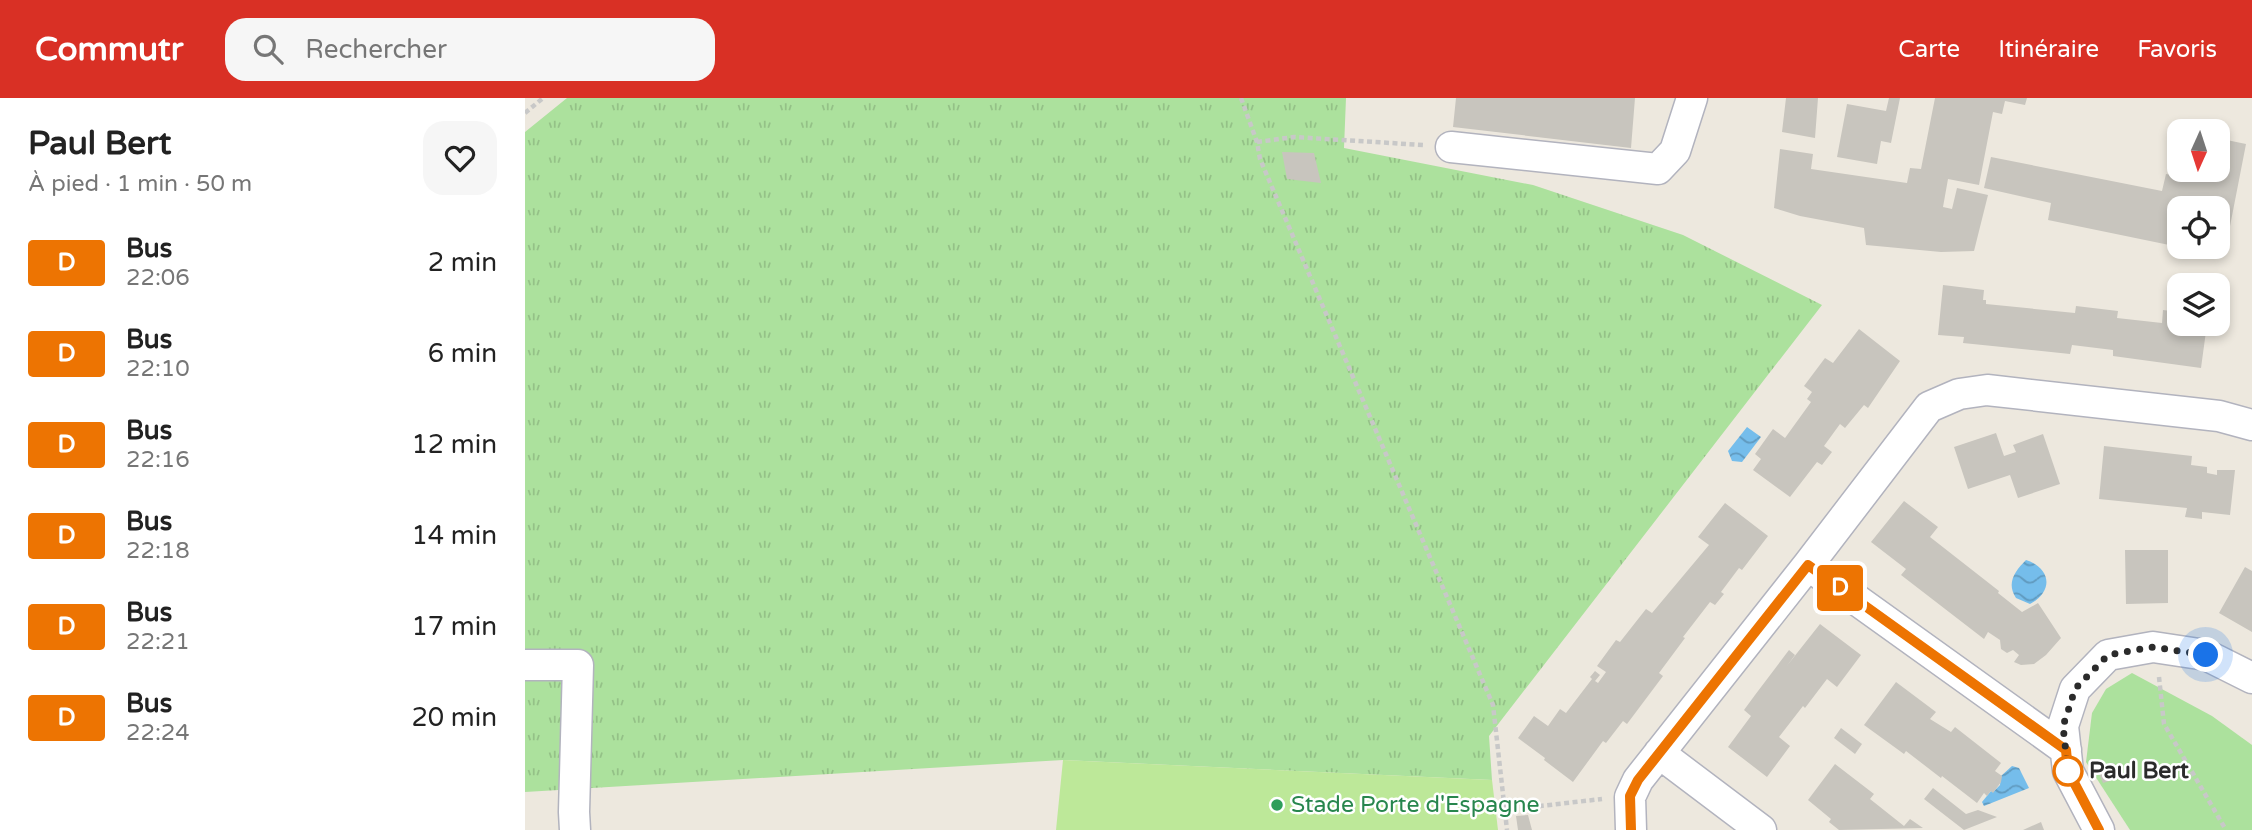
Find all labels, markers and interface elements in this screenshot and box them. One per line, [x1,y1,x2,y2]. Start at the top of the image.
search box [225,18,715,81]
text: Commutr [35,30,183,69]
icon: search [249,30,287,68]
text: Rechercher [305,34,447,65]
text: Carte [1898,35,1960,64]
text: Itinéraire [1998,35,2099,64]
text: Favoris [2137,35,2217,64]
north arrow [2167,119,2229,182]
map controls [2167,119,2230,336]
button: heart [423,121,497,195]
text: Paul Bert [28,124,171,163]
text: À pied · 1 min · 50 m [28,170,252,198]
button: locate [2167,196,2230,259]
text: Bus [126,233,172,264]
text: 2 min [428,247,497,278]
text: D [57,248,76,277]
text: 22:06 [126,264,190,292]
button: layers [2167,273,2230,336]
text: Bus [126,324,172,355]
text: 6 min [428,338,497,369]
text: D [57,339,76,368]
text: 22:10 [126,355,190,383]
text: Bus [126,415,172,446]
text: 12 min [411,429,497,460]
text: D [57,430,76,459]
text: 22:16 [126,446,190,474]
text: Bus [126,506,172,537]
text: 14 min [411,520,497,551]
text: D [57,521,76,550]
text: 22:18 [126,537,190,565]
line badge: D [1817,565,1863,611]
text: D [1831,573,1849,602]
text: Bus [126,597,172,628]
text: 17 min [411,611,497,642]
text: D [57,612,76,641]
text: 22:21 [126,628,190,656]
your location [2188,637,2223,672]
text: Bus [126,688,172,719]
text: 20 min [411,702,497,733]
text: D [57,703,76,732]
text: 22:24 [126,719,190,747]
marker: Paul Bert [2053,756,2083,786]
place label: Paul Bert [2089,757,2189,785]
place label: Stade Porte d'Espagne [1291,791,1540,819]
marker: Stade Porte d'Espagne [1269,797,1285,813]

